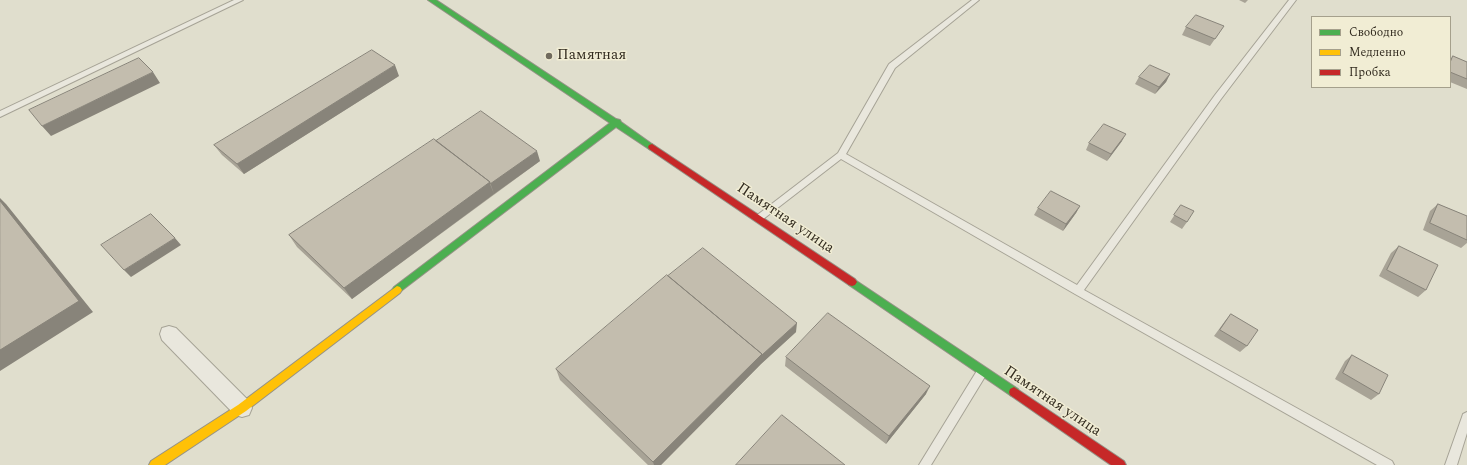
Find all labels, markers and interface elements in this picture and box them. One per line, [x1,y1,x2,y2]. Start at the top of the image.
legend [1311,16,1451,88]
text: Свободно [1349,23,1403,42]
text: Медленно [1349,43,1406,62]
place label: Памятная [557,47,626,65]
marker: Памятная [544,51,554,61]
text: Пробка [1349,63,1391,82]
street label: Памятная улица [733,180,837,258]
street label: Памятная улица [1000,363,1104,441]

